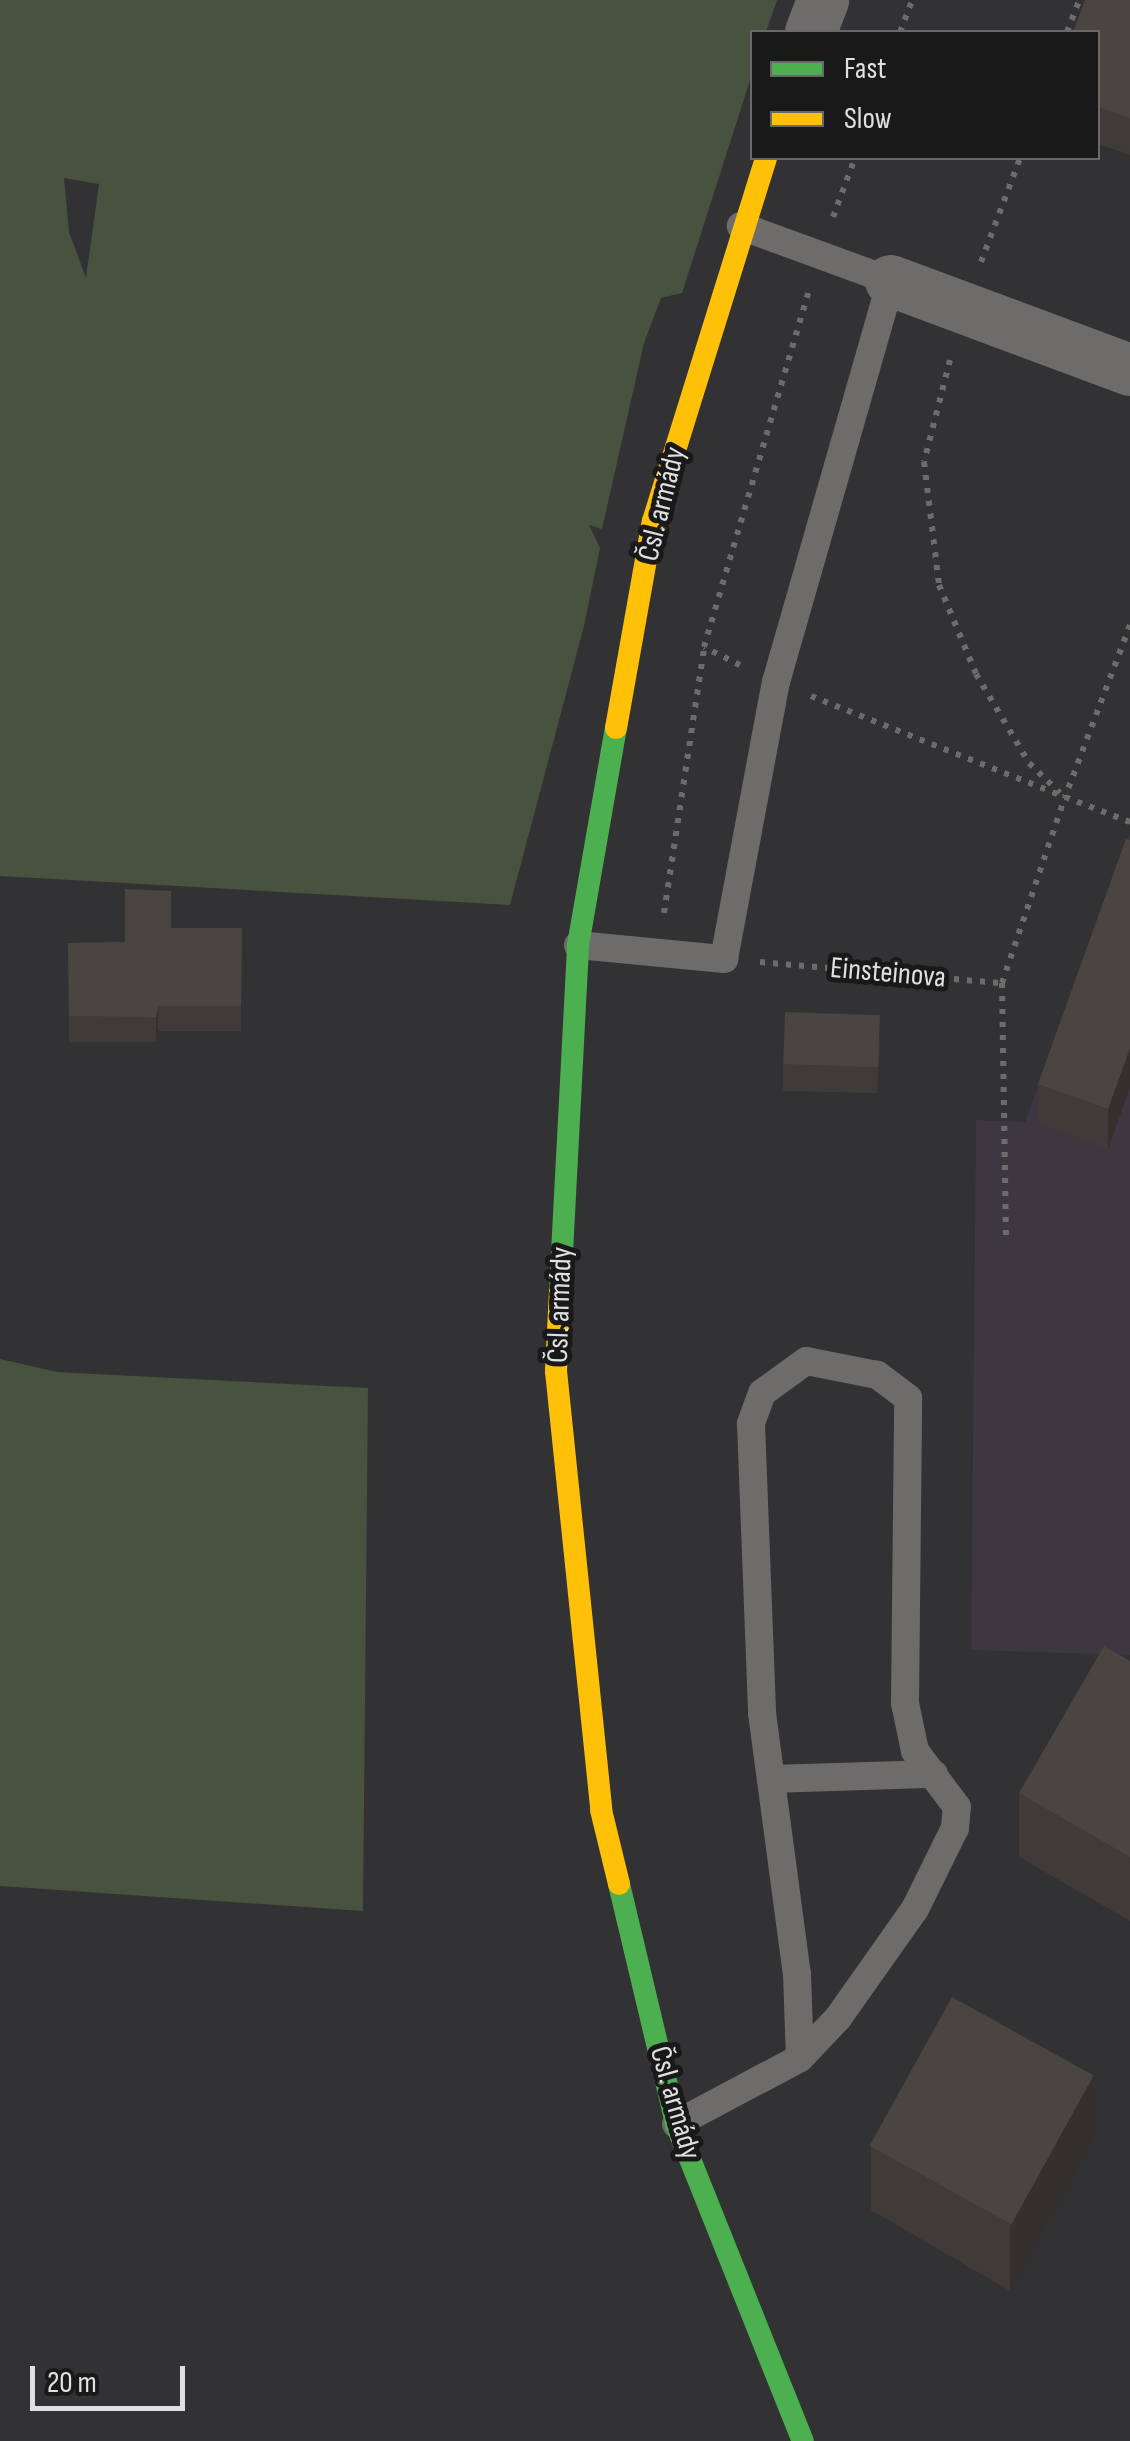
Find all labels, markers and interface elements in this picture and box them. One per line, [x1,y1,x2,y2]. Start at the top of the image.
legend [750,30,1100,160]
text: Fast [844,51,886,87]
text: Slow [844,101,892,137]
street label: Čsl. armády [630,443,694,565]
street label: Einsteinova [829,950,947,996]
street label: Čsl. armády [540,1246,580,1364]
street label: Čsl. armády [642,2042,708,2164]
scale bar [35,2346,190,2408]
text: 20 m [47,2365,97,2401]

